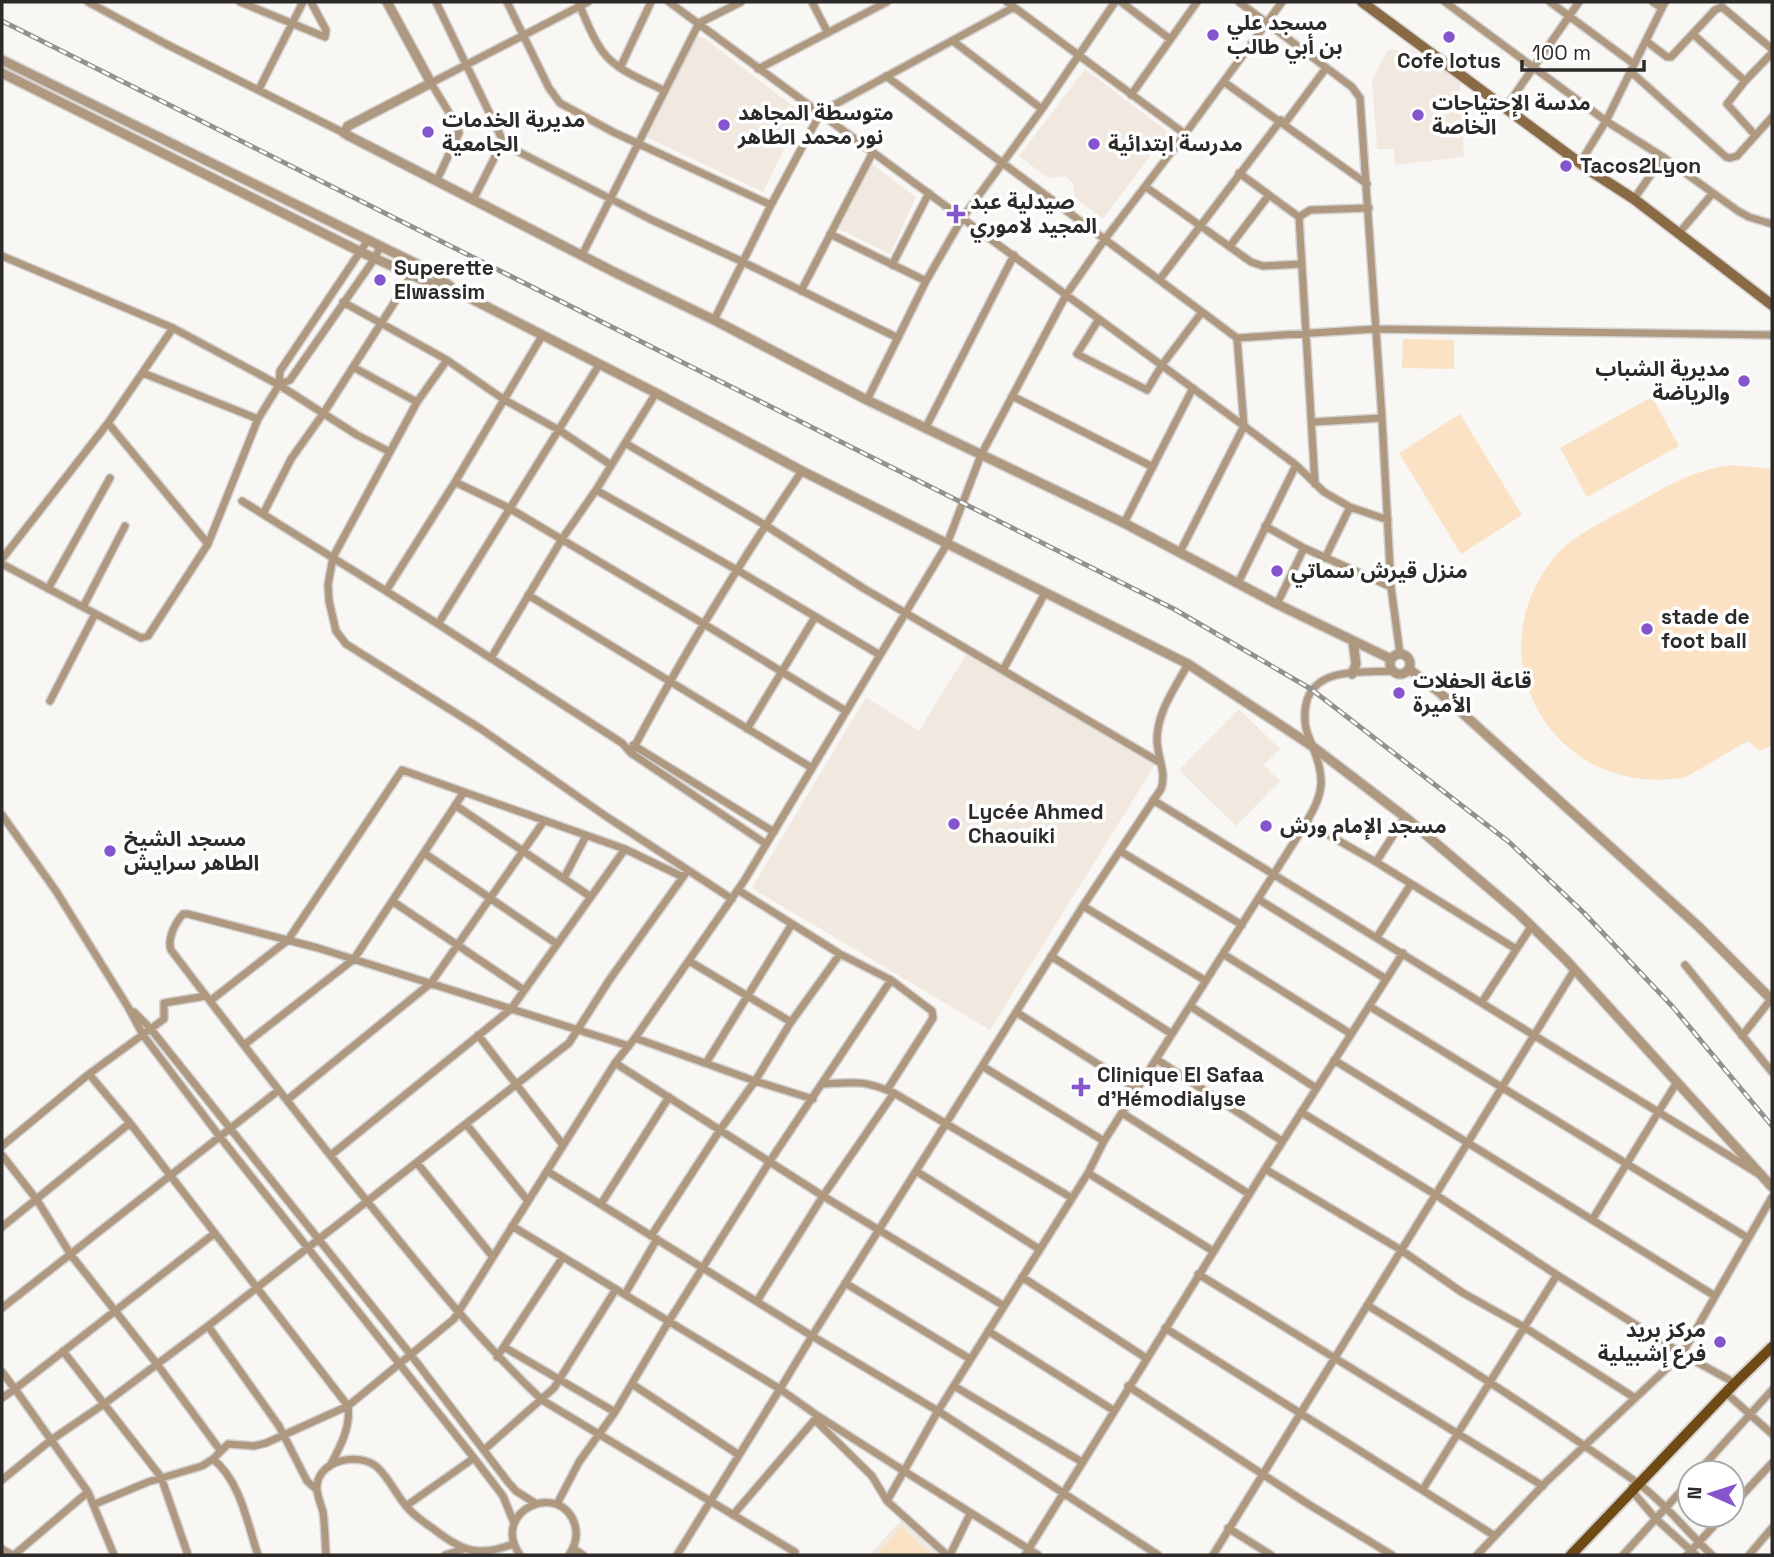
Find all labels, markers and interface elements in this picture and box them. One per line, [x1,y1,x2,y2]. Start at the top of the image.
place label: مسجد علي بن أبي طالب [1227,9,1343,64]
marker: مسجد علي بن أبي طالب [1205,27,1221,43]
scale bar [1522,28,1644,72]
marker: Cofe lotus [1441,29,1457,45]
text: 100 m [1532,39,1591,66]
place label: Cofe lotus [1397,47,1501,74]
place label: مدسة الإحتياجات الخاصة [1432,89,1591,140]
place label: متوسطة المجاهد نور محمد الطاهر [737,99,894,150]
place label: مديرية الخدمات الجامعية [442,106,585,157]
marker: مدسة الإحتياجات الخاصة [1410,107,1426,123]
marker: متوسطة المجاهد نور محمد الطاهر [716,117,732,133]
marker: مديرية الخدمات الجامعية [420,124,436,140]
place label: مدرسة ابتدائية [1108,130,1243,157]
marker: مدرسة ابتدائية [1086,136,1102,152]
place label: Tacos2Lyon [1580,152,1701,179]
marker: Tacos2Lyon [1558,158,1574,174]
place label: صيدلية عبد المجيد لاموري [970,188,1097,243]
marker: صيدلية عبد المجيد لاموري [948,206,964,222]
place label: Superette Elwassim [394,254,494,305]
marker: Superette Elwassim [372,272,388,288]
place label: مديرية الشباب والرياضة [1595,355,1730,406]
marker: مديرية الشباب والرياضة [1736,373,1752,389]
place label: منزل قيرش سماتي [1291,557,1468,588]
marker: منزل قيرش سماتي [1269,563,1285,579]
place label: stade de foot ball [1661,603,1750,654]
marker: stade de foot ball [1639,621,1655,637]
place label: قاعة الحفلات الأميرة [1413,667,1532,718]
marker: قاعة الحفلات الأميرة [1391,685,1407,701]
place label: Lycée Ahmed Chaouiki [968,798,1104,849]
place label: مسجد الإمام ورش [1280,812,1447,842]
marker: Lycée Ahmed Chaouiki [946,816,962,832]
marker: مسجد الإمام ورش [1258,818,1274,834]
place label: مسجد الشيخ الطاهر سرايش [124,825,259,876]
marker: مسجد الشيخ الطاهر سرايش [102,843,118,859]
place label: Clinique El Safaa d'Hémodialyse [1097,1061,1264,1112]
marker: Clinique El Safaa d'Hémodialyse [1071,1077,1091,1097]
place label: مركز بريد فرع إشبيلية [1598,1316,1706,1369]
marker: مركز بريد فرع إشبيلية [1712,1334,1728,1350]
north arrow [1676,1459,1746,1529]
text: N [1682,1486,1707,1500]

